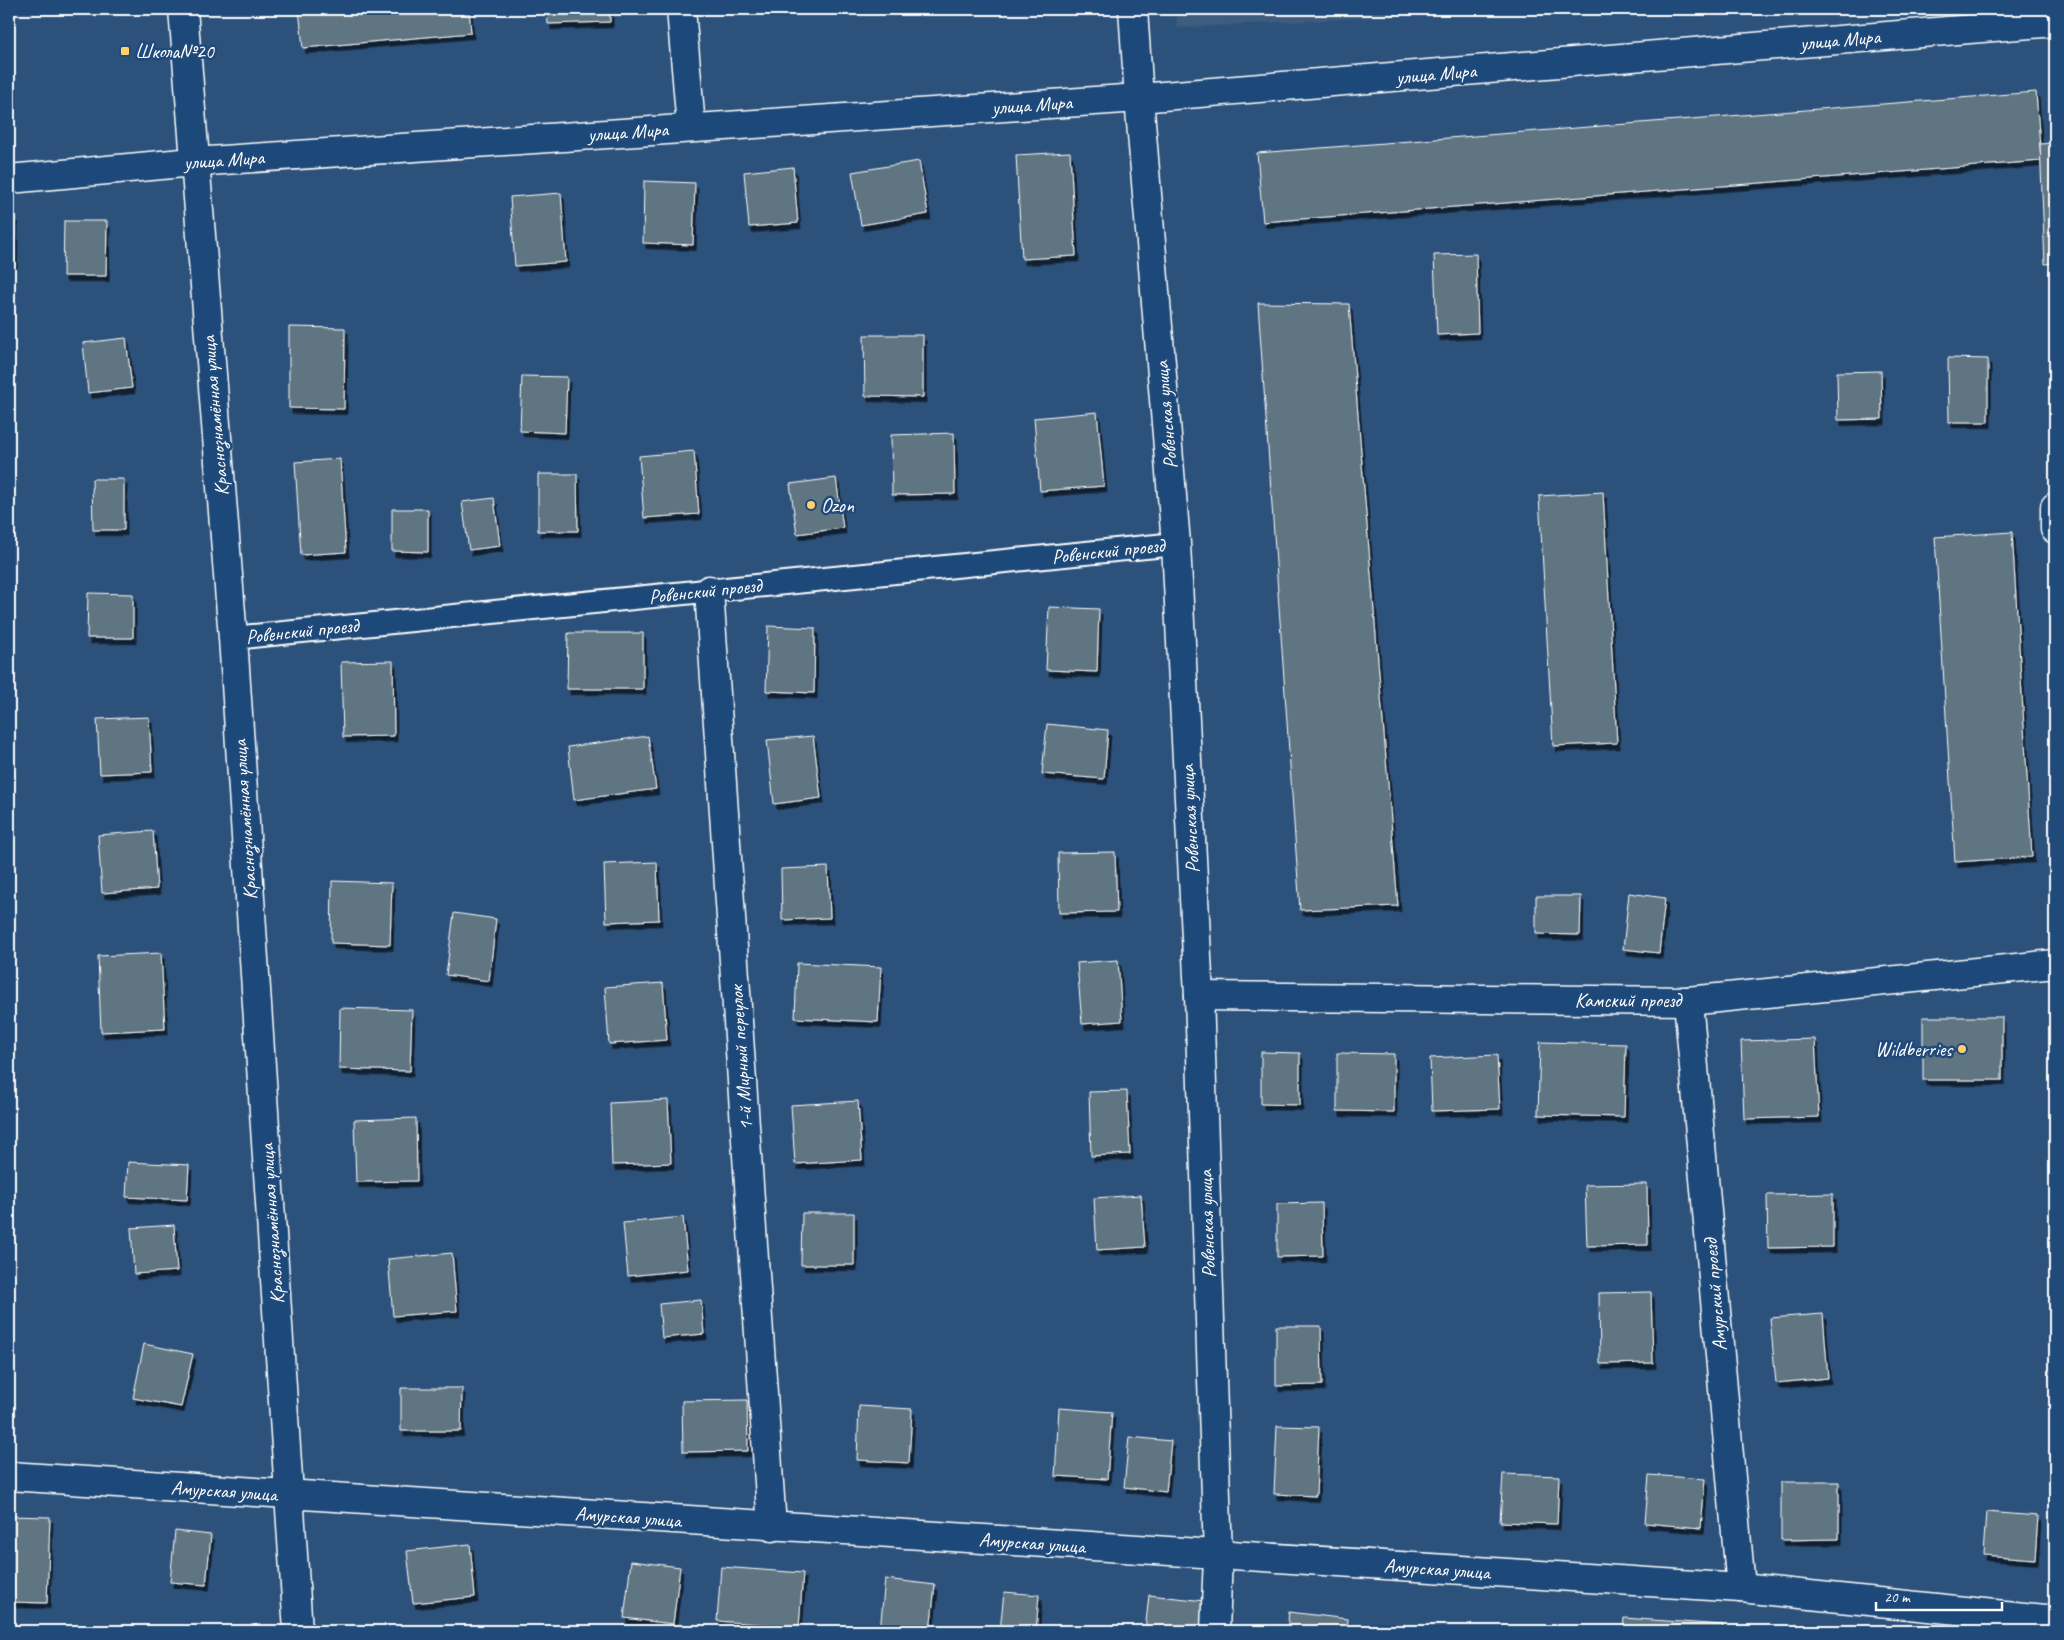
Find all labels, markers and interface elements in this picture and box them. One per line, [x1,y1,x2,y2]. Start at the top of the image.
street label: улица Мира [1798,24,1883,56]
place label: Школа№20 [135,39,216,64]
marker: Школа№20 [119,45,131,57]
street label: улица Мира [1394,58,1479,90]
street label: улица Мира [990,90,1075,120]
street label: улица Мира [586,117,671,147]
street label: улица Мира [182,145,267,175]
street label: Краснознамённая улица [195,333,235,497]
street label: Ровенская улица [1149,359,1183,470]
place label: Ozon [821,493,855,518]
marker: Ozon [805,499,817,511]
street label: Ровенский проезд [1050,532,1168,569]
street label: Ровенский проезд [647,572,765,609]
street label: Ровенский проезд [244,612,362,649]
street label: Краснознамённая улица [227,737,264,901]
street label: Ровенская улица [1175,763,1205,874]
street label: 1-й Мирный переулок [723,983,759,1131]
street label: Камский проезд [1575,988,1683,1013]
place label: Wildberries [1875,1037,1954,1062]
marker: Wildberries [1956,1043,1968,1055]
street label: Краснознамённая улица [254,1141,291,1305]
street label: Ровенская улица [1193,1168,1221,1279]
street label: Амурский проезд [1697,1236,1732,1352]
street label: Амурская улица [170,1475,280,1507]
street label: Амурская улица [574,1501,684,1533]
street label: Амурская улица [978,1527,1088,1559]
street label: Амурская улица [1383,1553,1493,1585]
scale bar [1876,1580,2003,1612]
text: 20 m [1884,1588,1911,1607]

